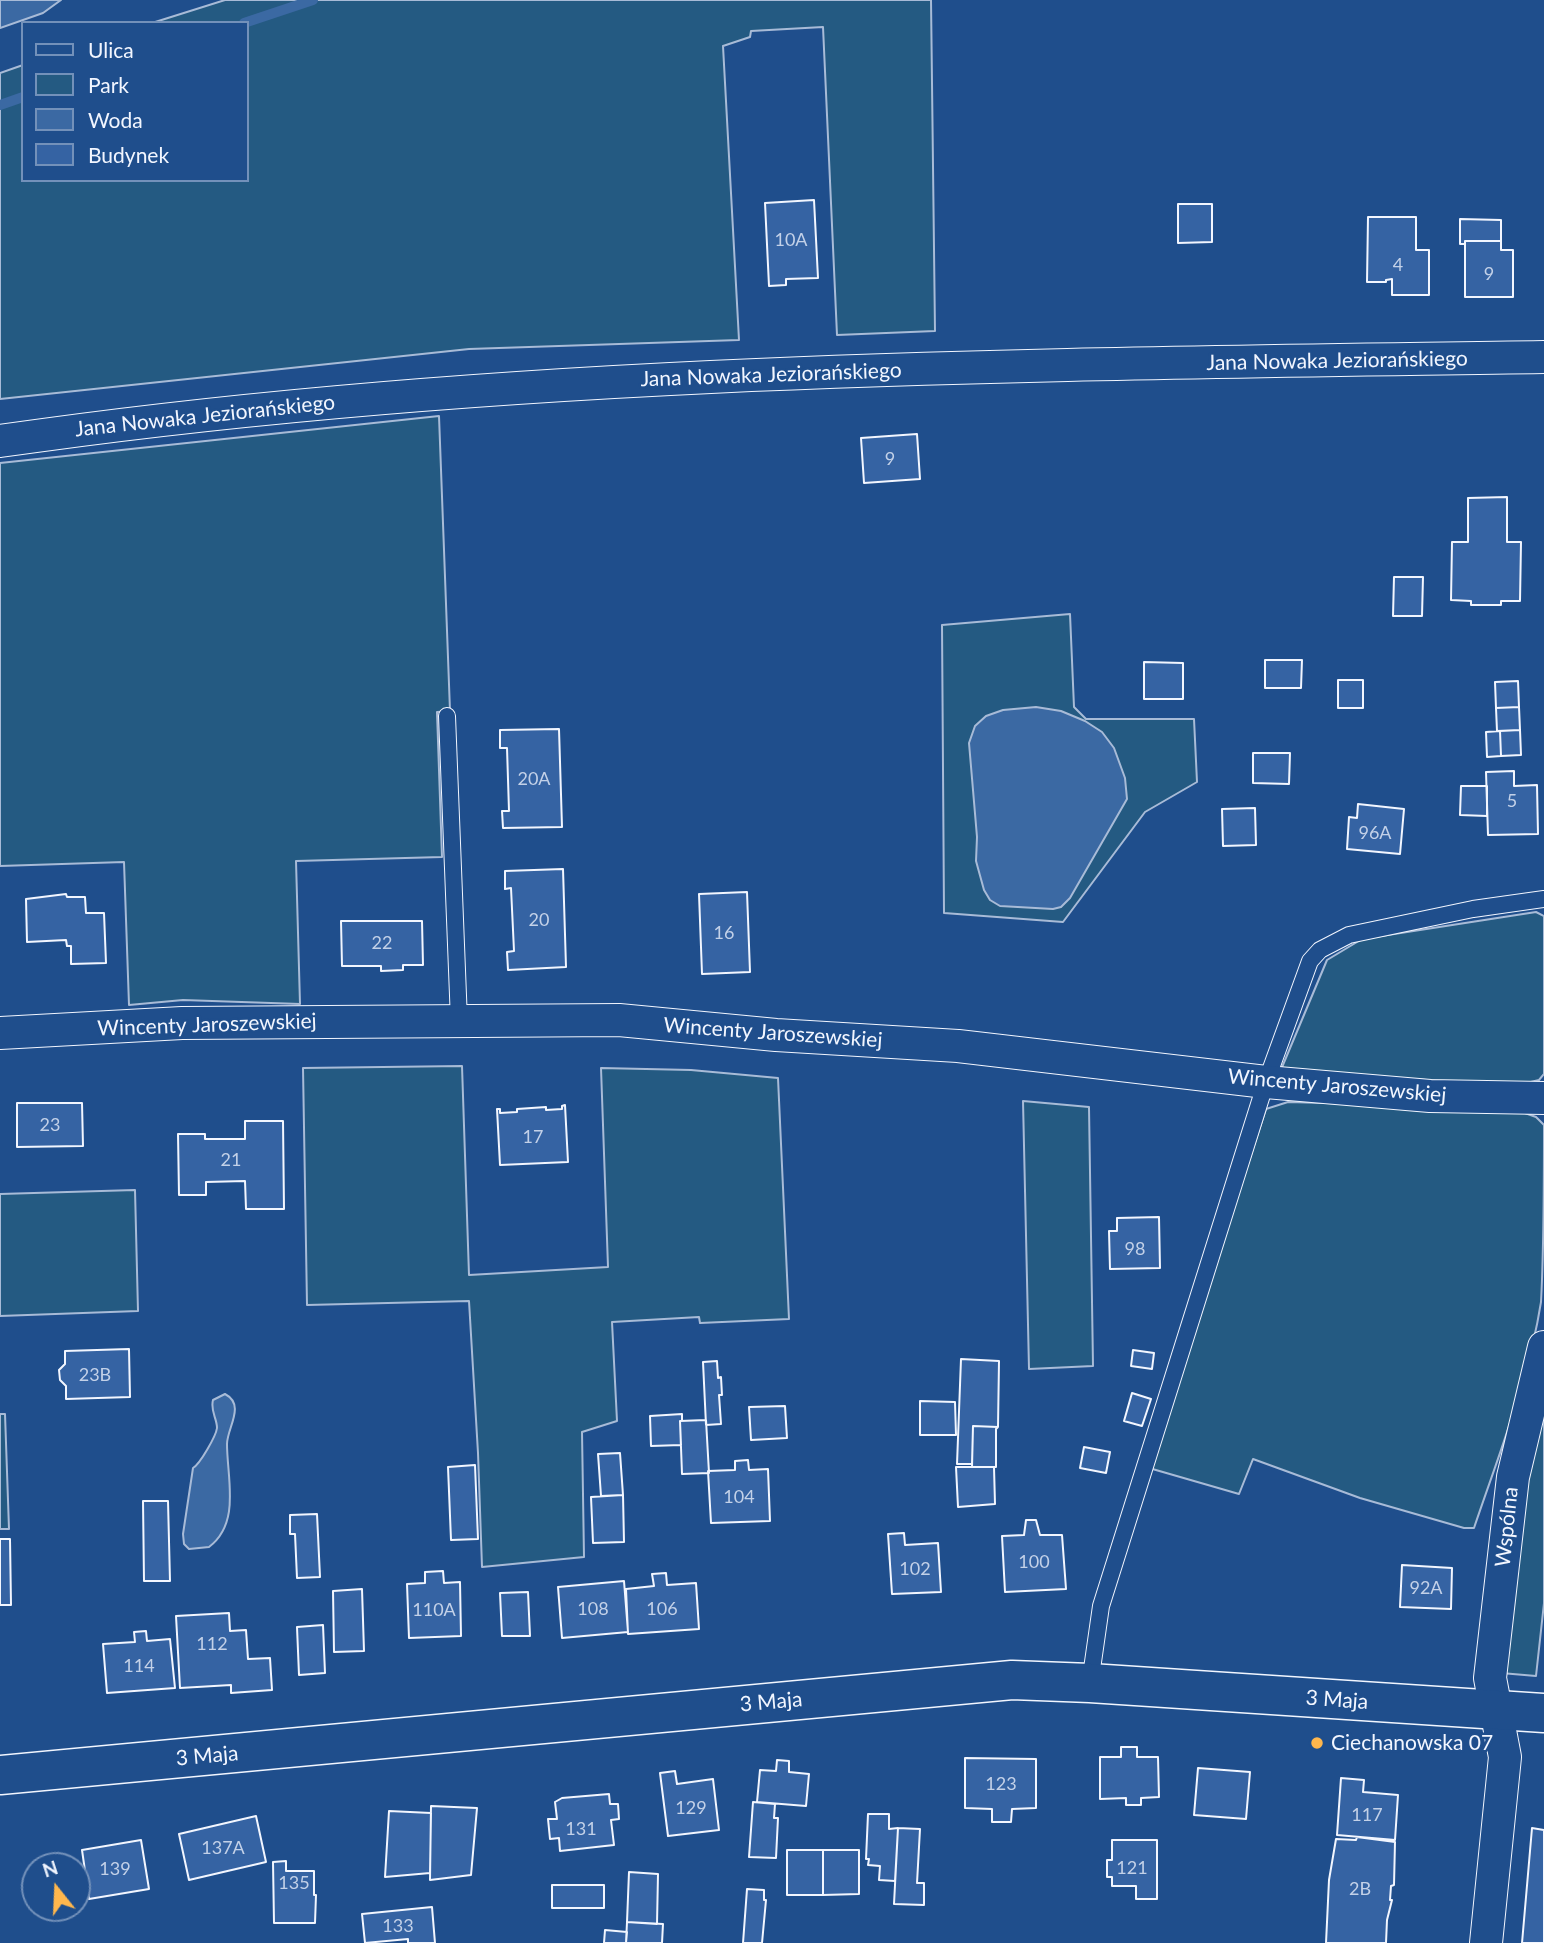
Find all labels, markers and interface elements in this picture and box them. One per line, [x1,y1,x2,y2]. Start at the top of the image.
legend [21,21,248,182]
text: Ulica [88,37,134,62]
text: Park [88,72,129,97]
text: Woda [88,107,143,132]
text: Budynek [88,142,169,167]
house number: 10A [774,229,808,251]
house number: 4 [1393,254,1403,276]
house number: 9 [1484,263,1494,285]
street label: Jana Nowaka Jeziorańskiego [1206,346,1468,376]
street label: Jana Nowaka Jeziorańskiego [640,358,902,392]
street label: Jana Nowaka Jeziorańskiego [74,390,336,442]
house number: 9 [885,448,895,470]
house number: 20A [517,768,551,790]
house number: 5 [1507,790,1517,812]
house number: 96A [1358,822,1392,844]
house number: 20 [529,909,549,931]
house number: 16 [714,922,734,944]
house number: 22 [372,932,392,954]
street label: Wincenty Jaroszewskiej [97,1009,317,1041]
street label: Wincenty Jaroszewskiej [663,1013,883,1053]
street label: Wincenty Jaroszewskiej [1227,1064,1447,1108]
house number: 23 [40,1114,60,1136]
house number: 17 [523,1126,543,1148]
house number: 21 [221,1149,241,1171]
house number: 98 [1125,1238,1145,1260]
house number: 23B [79,1364,111,1386]
house number: 104 [723,1486,755,1508]
street label: Wspólna [1490,1486,1524,1568]
house number: 100 [1018,1551,1050,1573]
house number: 102 [899,1558,931,1580]
house number: 92A [1409,1577,1443,1599]
house number: 108 [577,1598,609,1620]
house number: 106 [646,1598,678,1620]
house number: 110A [412,1599,456,1621]
house number: 112 [196,1633,228,1655]
house number: 114 [123,1655,155,1677]
street label: 3 Maja [1305,1685,1369,1715]
street label: 3 Maja [739,1687,803,1717]
place label: Ciechanowska 07 [1331,1730,1493,1756]
marker: Ciechanowska 07 [1309,1735,1325,1751]
street label: 3 Maja [175,1741,239,1771]
house number: 123 [985,1773,1017,1795]
house number: 129 [675,1797,707,1819]
house number: 117 [1351,1804,1383,1826]
house number: 131 [565,1818,597,1840]
house number: 137A [201,1837,245,1859]
north arrow [21,1852,91,1922]
text: N [39,1855,60,1882]
house number: 121 [1116,1857,1148,1879]
house number: 139 [99,1858,131,1880]
house number: 135 [278,1872,310,1894]
house number: 2B [1349,1878,1371,1900]
house number: 133 [382,1915,414,1937]

